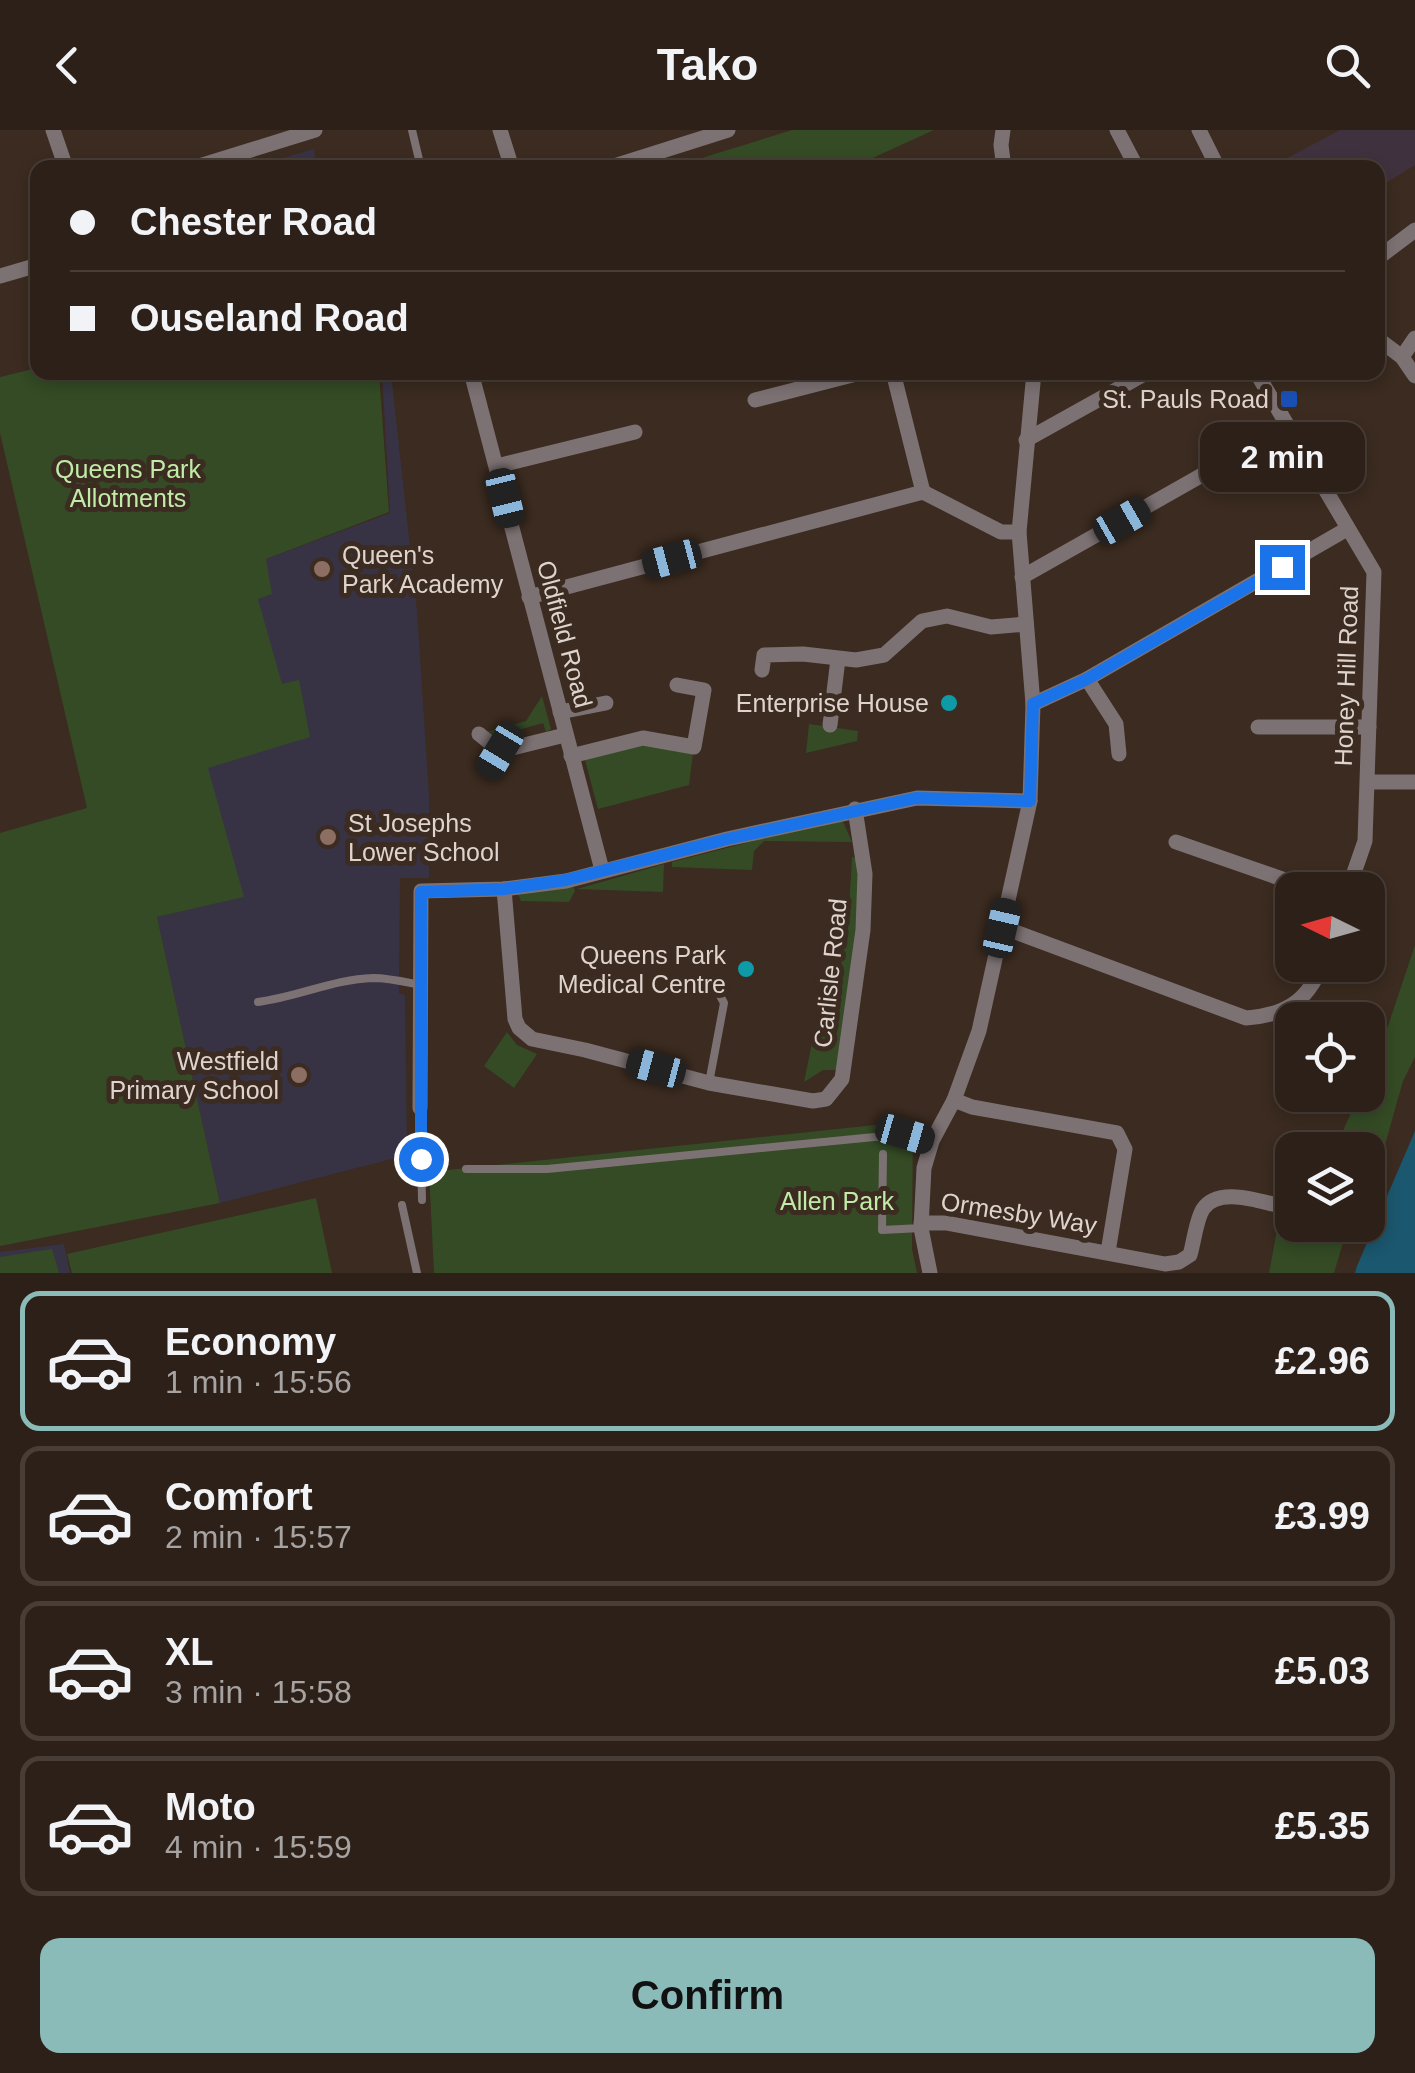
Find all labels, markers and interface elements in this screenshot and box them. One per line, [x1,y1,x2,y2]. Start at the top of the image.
icon: back [40,38,95,93]
icon: search [1320,38,1375,93]
text: Tako [657,39,758,90]
text: Chester Road [130,201,377,243]
text: Ouseland Road [130,297,409,339]
place label: St. Pauls Road [1102,385,1269,413]
marker: St. Pauls Road [1278,388,1300,410]
callout: 2 min [1200,422,1364,492]
text: 2 min [1241,439,1324,475]
park label: Queens Park Allotments [55,455,201,512]
car [483,465,527,531]
car [1089,493,1155,549]
car [639,537,705,581]
place label: Queen's Park Academy [342,541,504,598]
route end [1260,545,1305,590]
street label: Oldfield Road [532,557,598,711]
marker: Queen's Park Academy [311,558,333,580]
street label: Honey Hill Road [1329,585,1363,767]
place label: Enterprise House [736,689,929,717]
marker: Enterprise House [938,692,960,714]
car [472,718,528,784]
place label: St Josephs Lower School [348,809,499,866]
marker: St Josephs Lower School [317,826,339,848]
north arrow [1275,872,1385,982]
map controls [1275,872,1385,1242]
car [981,895,1023,961]
street label: Carlisle Road [808,897,852,1049]
place label: Queens Park Medical Centre [558,941,726,998]
marker: Queens Park Medical Centre [735,958,757,980]
button: locate [1275,1002,1385,1112]
car [623,1046,689,1090]
place label: Westfield Primary School [110,1047,279,1104]
marker: Westfield Primary School [288,1064,310,1086]
car [872,1111,938,1157]
button: layers [1275,1132,1385,1242]
route start [399,1137,444,1182]
park label: Allen Park [780,1187,894,1215]
street label: Ormesby Way [939,1187,1099,1239]
icon: car [45,1316,135,1406]
text: Economy [165,1321,336,1363]
text: £2.96 [1275,1340,1370,1382]
text: 1 min · 15:56 [165,1364,352,1400]
icon: car [45,1471,135,1561]
text: Comfort [165,1476,313,1518]
text: £3.99 [1275,1495,1370,1537]
text: 2 min · 15:57 [165,1519,352,1555]
icon: car [45,1626,135,1716]
text: XL [165,1631,214,1673]
text: £5.03 [1275,1650,1370,1692]
text: 3 min · 15:58 [165,1674,352,1710]
icon: car [45,1781,135,1871]
text: Moto [165,1786,256,1828]
text: £5.35 [1275,1805,1370,1847]
text: 4 min · 15:59 [165,1829,352,1865]
button: Confirm [40,1938,1375,2053]

